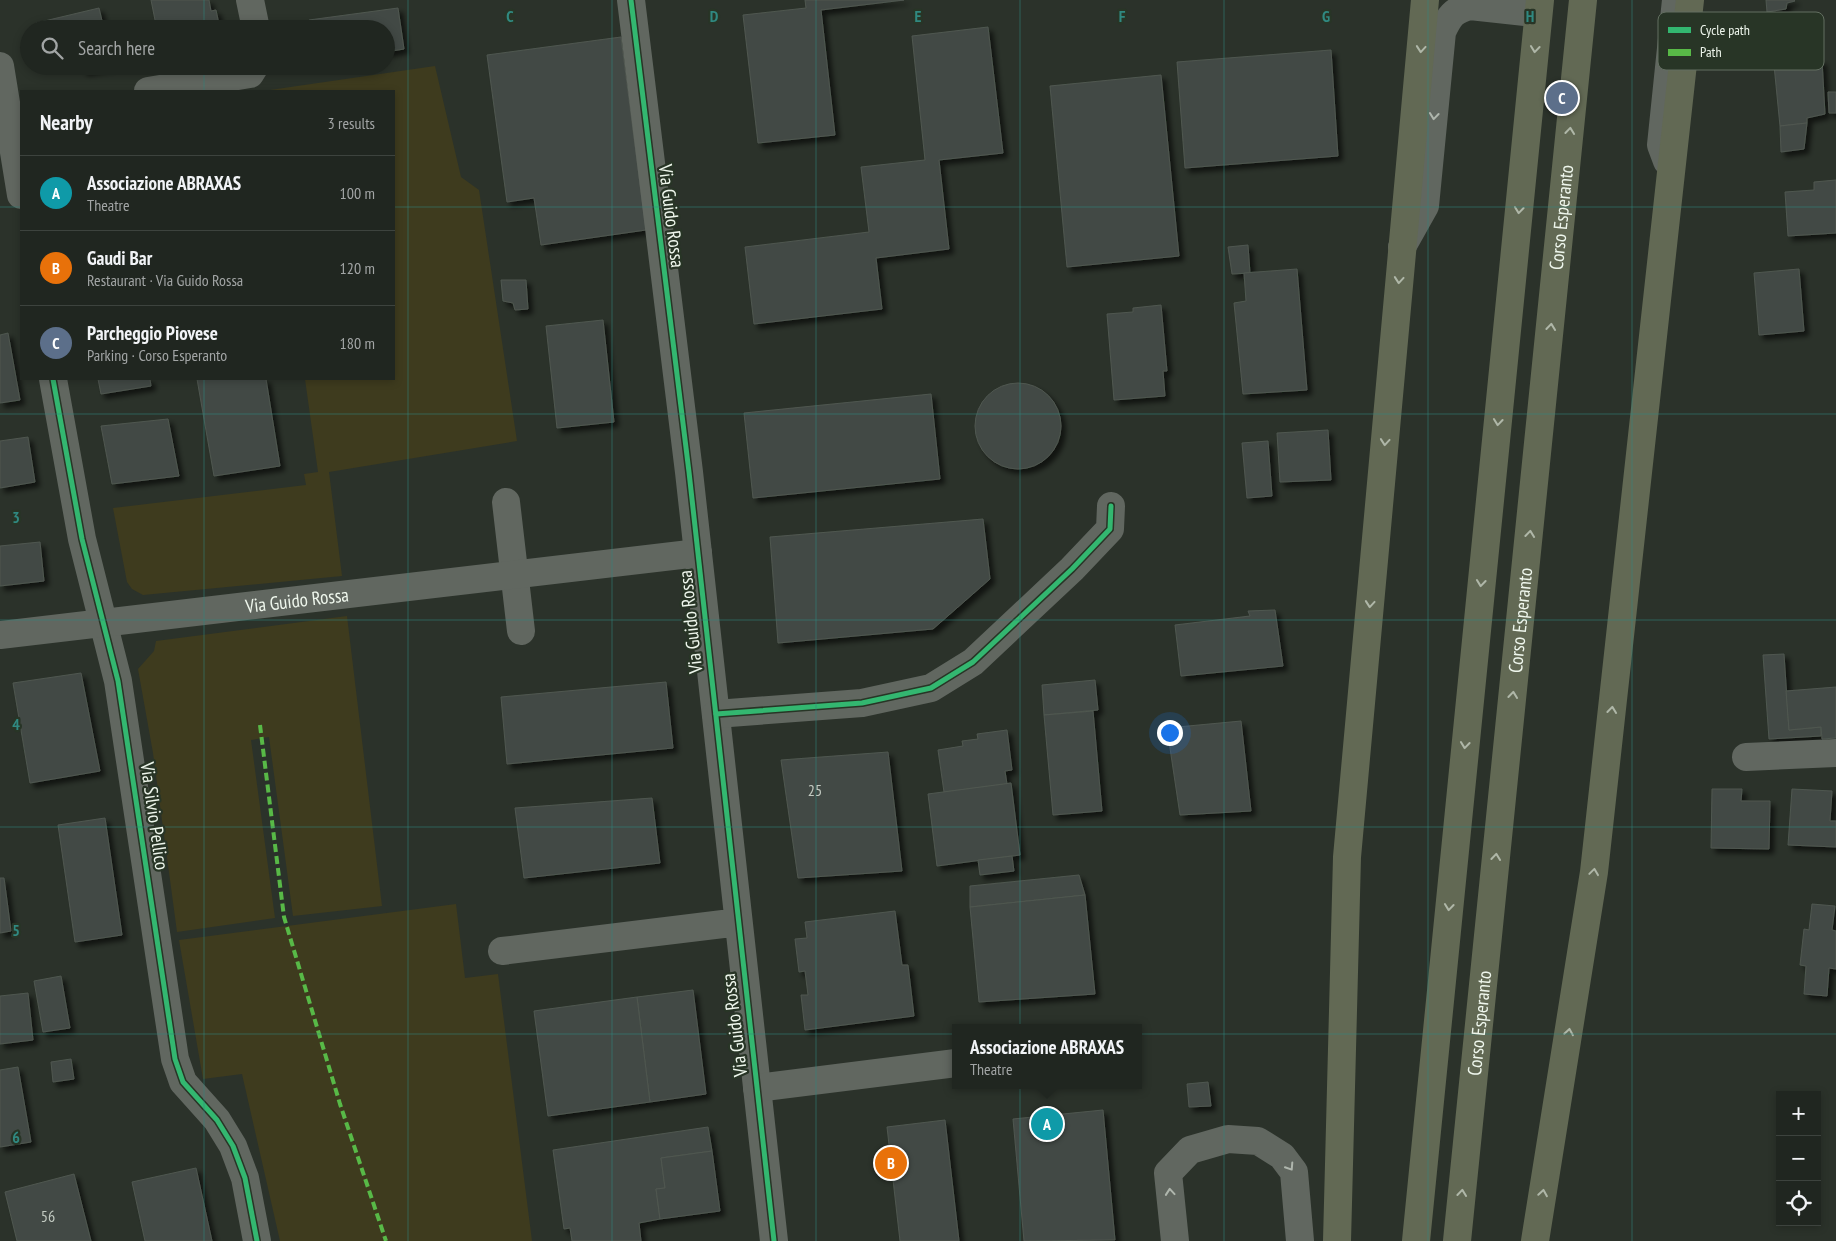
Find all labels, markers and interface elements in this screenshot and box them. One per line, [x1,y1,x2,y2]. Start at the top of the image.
text: C [506,6,514,26]
text: D [710,6,719,26]
text: E [915,6,922,26]
text: F [1119,6,1126,26]
text: G [1322,6,1330,26]
text: H [1526,6,1534,26]
legend [1658,12,1824,70]
search box [20,20,395,75]
text: Cycle path [1700,21,1750,39]
icon: search [38,34,66,62]
text: Search here [78,36,155,60]
text: Path [1700,43,1722,61]
one-way arrow [1415,45,1426,53]
one-way arrow [1530,45,1541,53]
pin: C [1546,79,1578,117]
text: Nearby [40,109,93,136]
one-way arrow [1428,112,1439,120]
text: 3 results [328,113,375,133]
one-way arrow [1565,126,1576,134]
street label: Via Guido Rossa [654,162,690,269]
street label: Corso Esperanto [1544,164,1578,271]
text: Associazione ABRAXAS [87,171,241,195]
text: A [52,183,60,203]
text: 100 m [340,183,375,203]
text: Theatre [87,195,130,215]
one-way arrow [1514,206,1525,214]
text: Gaudi Bar [87,246,152,270]
text: B [52,258,60,278]
text: 120 m [340,258,375,278]
text: Restaurant · Via Guido Rossa [87,270,243,290]
one-way arrow [1394,276,1405,284]
text: Parcheggio Piovese [87,321,218,345]
one-way arrow [1545,323,1556,331]
text: C [52,333,60,353]
text: 180 m [340,333,375,353]
text: Parking · Corso Esperanto [87,345,227,365]
one-way arrow [1492,418,1503,426]
one-way arrow [1379,438,1390,446]
text: 3 [12,507,20,527]
one-way arrow [1524,529,1535,537]
street label: Corso Esperanto [1503,567,1537,674]
street label: Via Guido Rossa [673,569,707,676]
one-way arrow [1476,580,1487,588]
street label: Via Guido Rossa [243,582,350,618]
one-way arrow [1365,600,1376,608]
one-way arrow [1507,691,1518,699]
one-way arrow [1606,706,1617,714]
text: 4 [12,714,20,734]
your location [1157,720,1183,746]
one-way arrow [1460,741,1471,749]
street label: Via Silvio Pellico [135,760,174,871]
house number: 25 [808,780,822,800]
one-way arrow [1491,852,1502,860]
one-way arrow [1588,868,1599,876]
one-way arrow [1444,903,1455,911]
text: 5 [12,920,20,940]
street label: Corso Esperanto [1462,969,1496,1077]
street label: Via Guido Rossa [716,972,752,1079]
popup [952,1024,1142,1089]
one-way arrow [1563,1028,1573,1037]
text: Associazione ABRAXAS [970,1035,1124,1059]
text: Theatre [970,1059,1013,1079]
map controls [1776,1091,1821,1226]
button: + [1776,1091,1821,1136]
pin: A [1031,1105,1063,1143]
text: 6 [12,1127,20,1147]
button: − [1776,1136,1821,1181]
pin: B [875,1144,907,1182]
one-way arrow [1283,1162,1293,1171]
button: locate [1776,1181,1821,1226]
one-way arrow [1165,1188,1176,1196]
one-way arrow [1456,1188,1467,1196]
one-way arrow [1537,1189,1547,1197]
house number: 56 [41,1206,55,1226]

